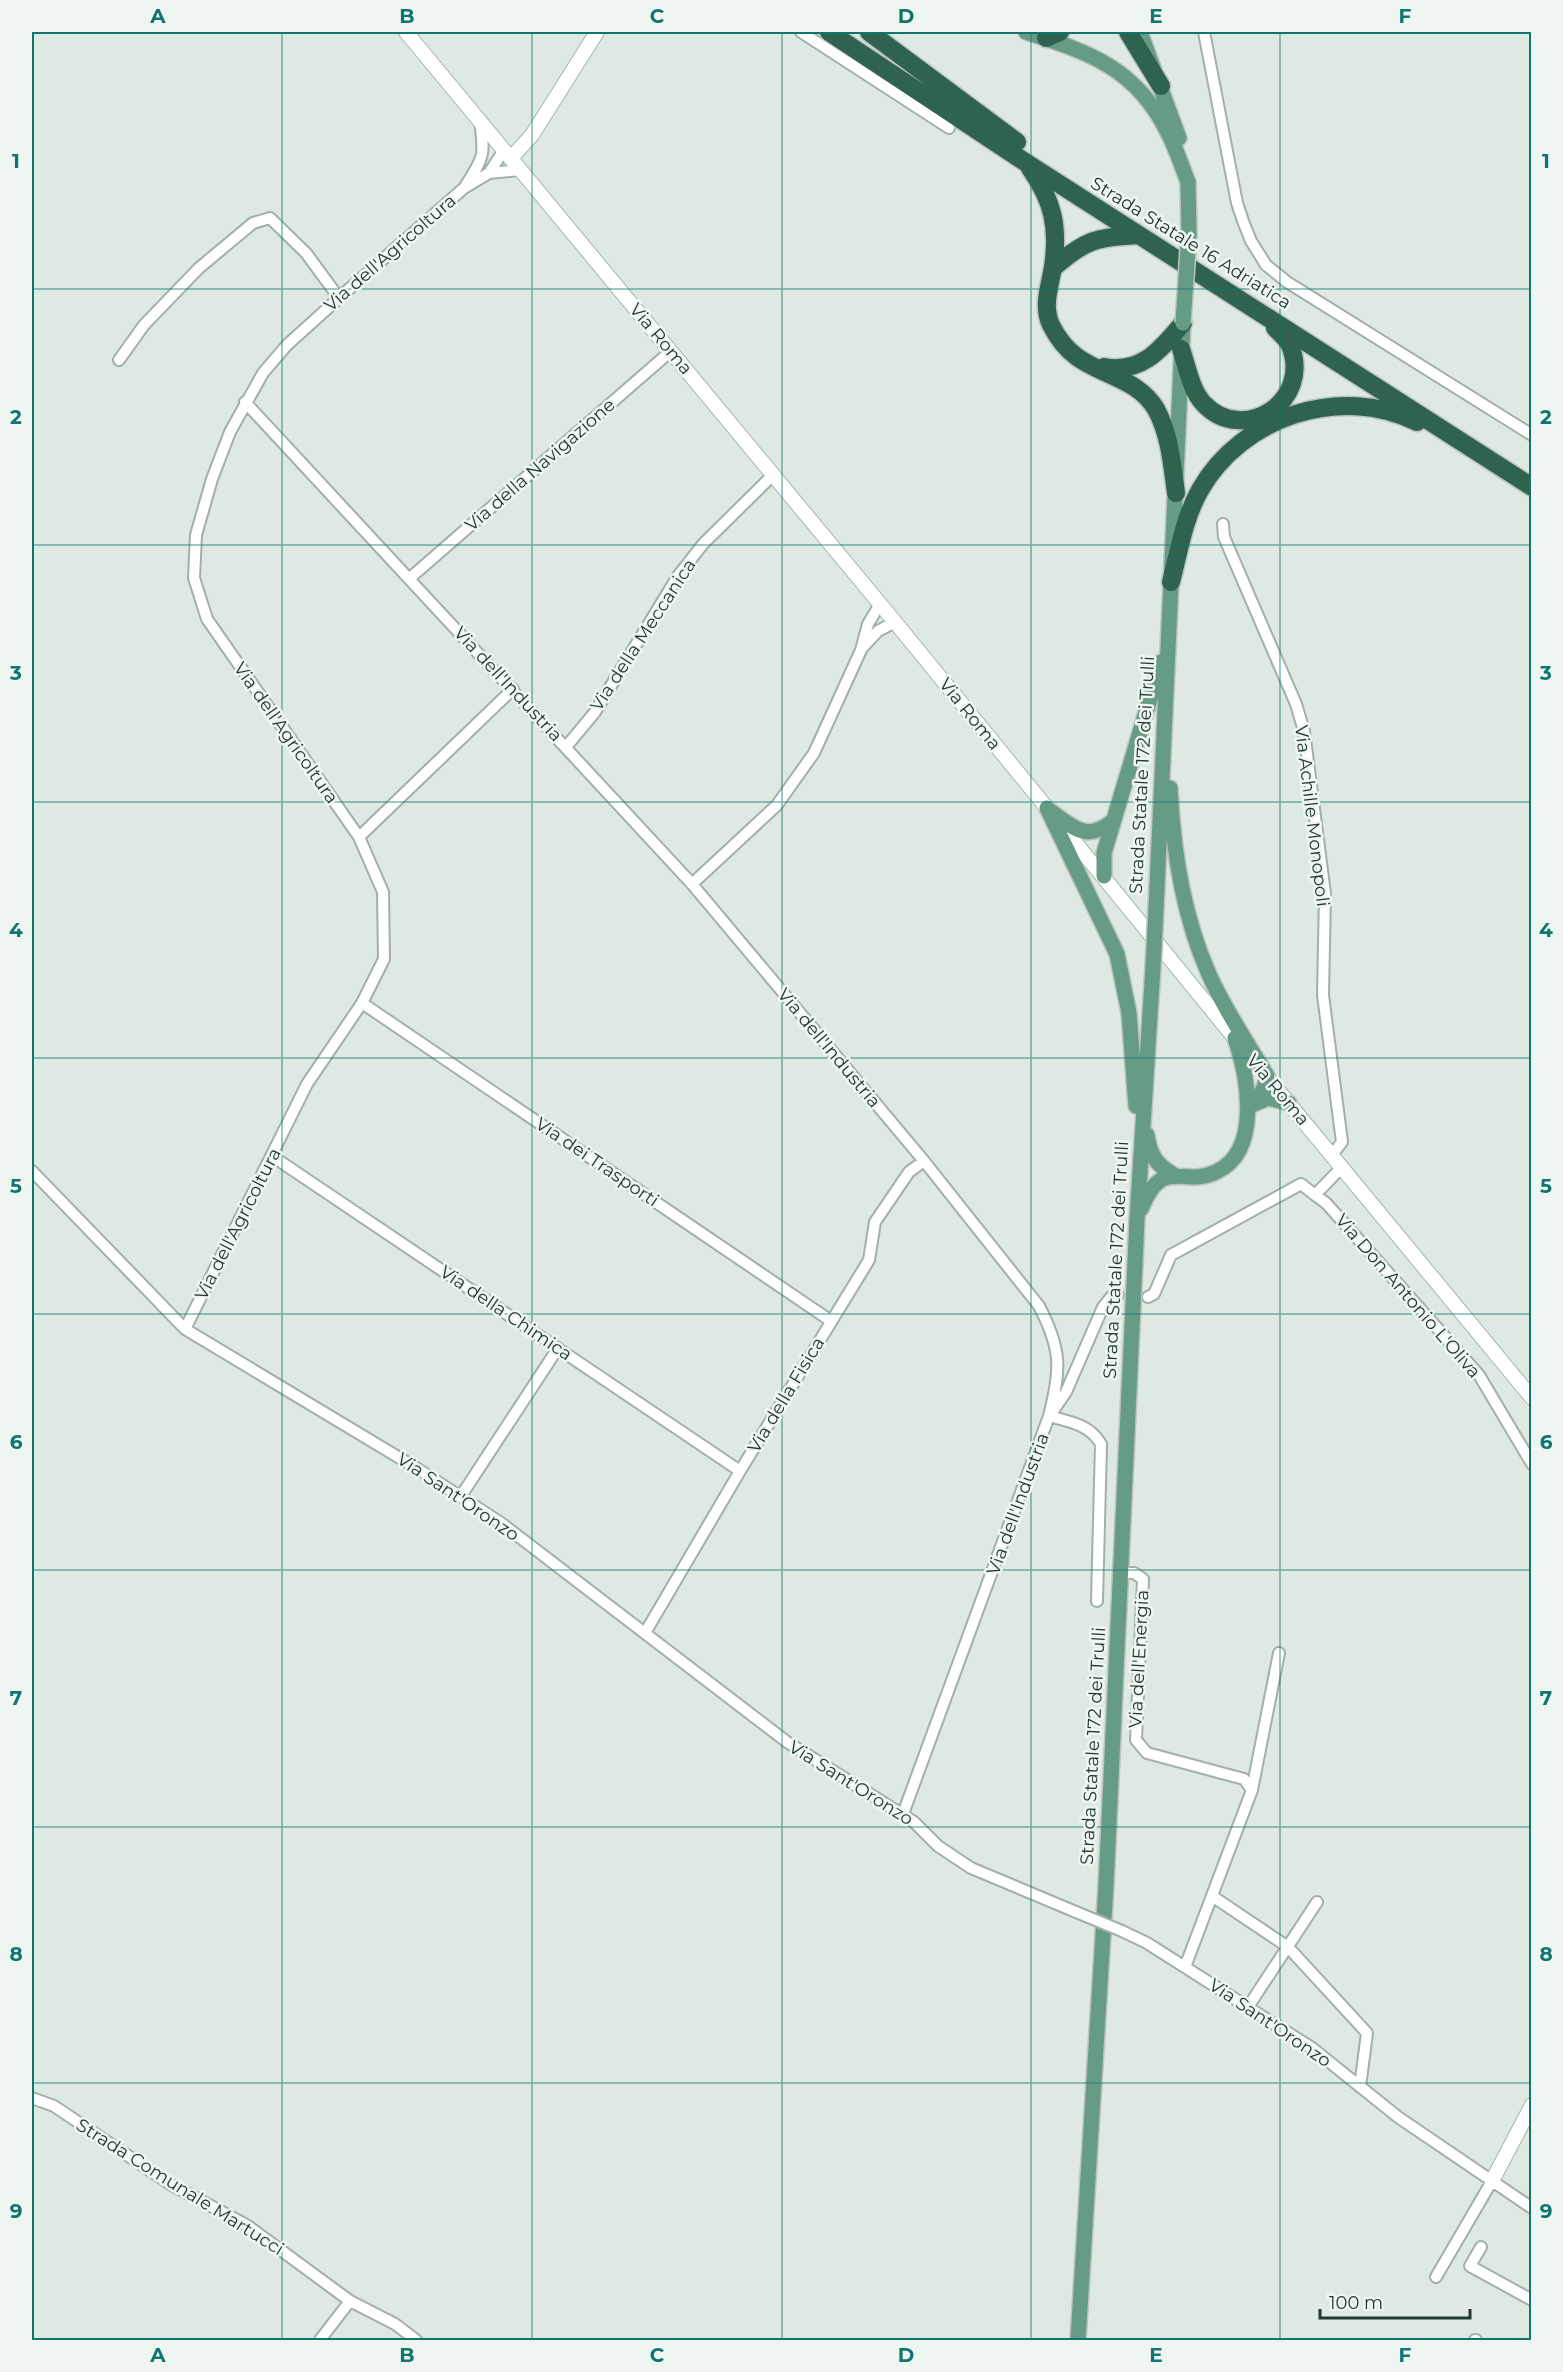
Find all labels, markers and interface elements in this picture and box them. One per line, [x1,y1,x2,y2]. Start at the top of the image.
text: A [149,4,166,28]
text: B [399,4,415,28]
text: C [650,4,665,28]
text: D [898,4,914,28]
text: E [1149,4,1163,28]
text: F [1399,4,1412,28]
text: 1 [12,149,20,173]
text: 1 [1542,149,1550,173]
street label: Strada Statale 16 Adriatica [1087,172,1295,314]
street label: Via dell'Agricoltura [320,190,460,316]
street label: Via Roma [625,299,697,379]
street label: Via della Navigazione [461,394,620,536]
text: 2 [10,405,22,429]
text: 2 [1540,405,1552,429]
street label: Via della Meccanica [586,555,700,715]
street label: Via dell'Industria [449,622,567,746]
street label: Strada Statale 172 dei Trulli [1125,655,1159,895]
street label: Via dell'Agricoltura [229,658,343,808]
text: 3 [9,661,22,685]
text: 3 [1539,661,1552,685]
street label: Via Roma [934,673,1006,755]
street label: Via Achille Monopoli [1290,724,1334,908]
text: 4 [9,918,23,942]
text: 4 [1539,918,1553,942]
street label: Via dell'Industria [773,984,885,1112]
street label: Via Roma [1242,1050,1314,1130]
street label: Via dei Trasporti [531,1113,663,1211]
street label: Strada Statale 172 dei Trulli [1099,1140,1133,1380]
street label: Via dell'Agricoltura [190,1144,286,1304]
text: 5 [10,1174,22,1198]
text: 5 [1540,1174,1552,1198]
street label: Via Don Antonio L'Oliva [1331,1209,1485,1383]
street label: Via della Chimica [436,1261,576,1365]
street label: Via della Fisica [743,1333,829,1457]
text: 6 [10,1430,23,1454]
street label: Via dell'Industria [982,1430,1054,1578]
text: 6 [1540,1430,1553,1454]
street label: Via Sant'Oronzo [393,1448,523,1546]
street label: Via dell'Energia [1124,1589,1154,1729]
street label: Strada Statale 172 dei Trulli [1076,1626,1110,1866]
text: 7 [10,1686,22,1710]
text: 7 [1540,1686,1552,1710]
street label: Via Sant'Oronzo [785,1736,917,1830]
text: 8 [9,1942,23,1966]
text: 8 [1539,1942,1553,1966]
street label: Via Sant'Oronzo [1205,1974,1335,2072]
street label: Strada Comunale Martucci [72,2114,288,2260]
text: 9 [10,2199,22,2223]
text: 9 [1540,2199,1552,2223]
scale bar [1320,2282,1470,2320]
text: 100 m [1329,2292,1383,2314]
text: A [149,2343,166,2367]
text: B [399,2343,415,2367]
text: C [650,2343,665,2367]
text: D [898,2343,914,2367]
text: E [1149,2343,1163,2367]
text: F [1399,2343,1412,2367]

